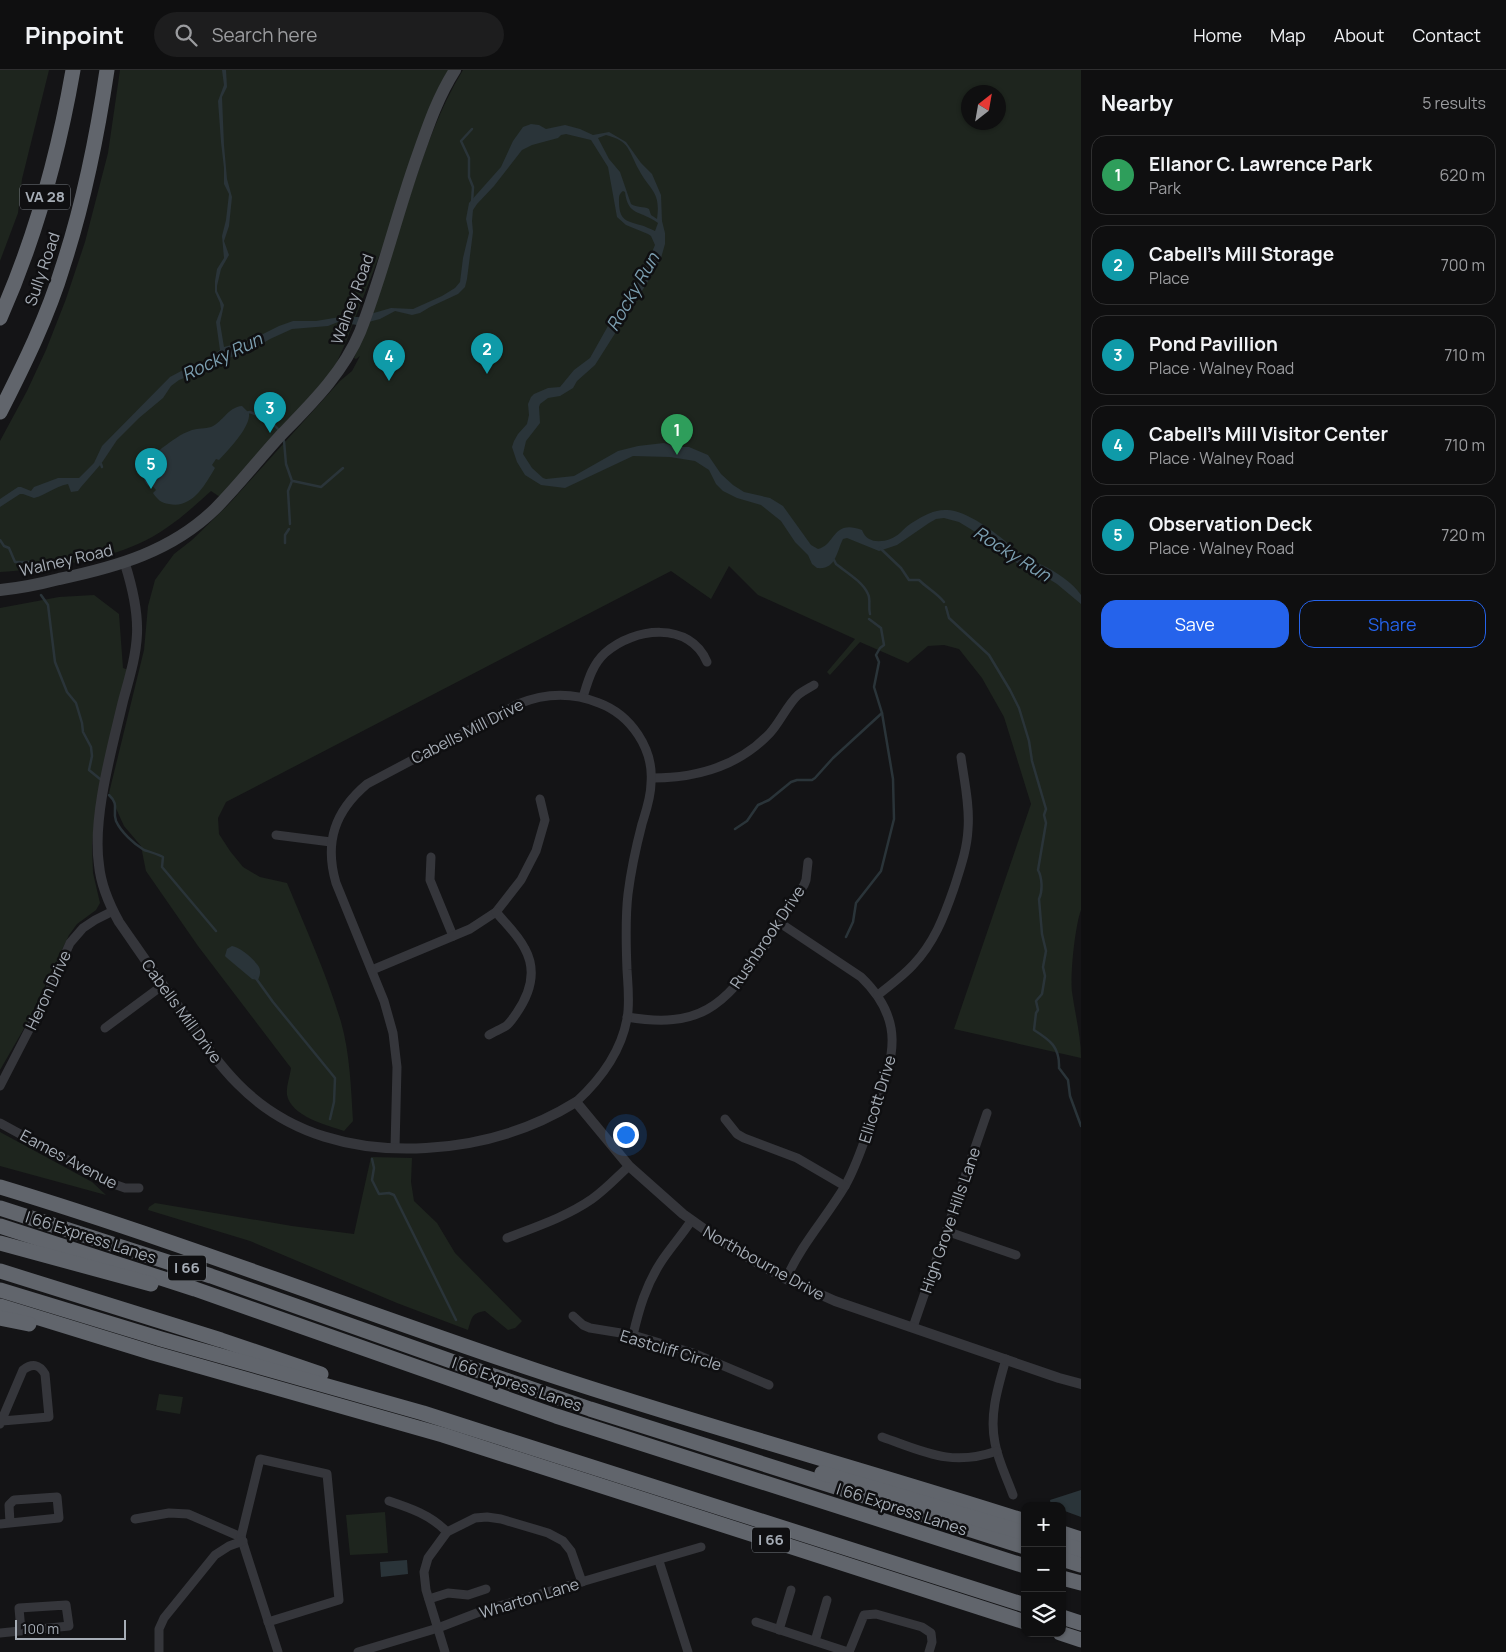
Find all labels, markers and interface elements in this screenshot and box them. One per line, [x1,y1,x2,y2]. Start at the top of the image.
search box [154,12,504,57]
text: Pinpoint [25,18,124,51]
icon: search [172,21,200,49]
text: Search here [212,22,317,48]
text: Home [1193,23,1242,47]
text: Map [1270,23,1306,47]
text: About [1334,23,1384,47]
text: Contact [1412,23,1481,47]
north arrow [961,85,1006,130]
text: Nearby [1101,89,1173,117]
text: 5 results [1422,92,1486,114]
text: Ellanor C. Lawrence Park [1149,151,1372,177]
text: 1 [1114,164,1122,186]
text: 620 m [1439,164,1485,186]
text: Park [1149,177,1181,199]
road number: VA 28 [20,184,70,210]
street label: Sully Road [19,229,65,309]
text: Cabell's Mill Storage [1149,241,1334,267]
water label: Rocky Run [600,247,665,335]
street label: Walney Road [325,251,379,347]
text: 2 [1113,254,1123,276]
text: 700 m [1441,254,1485,276]
text: Place [1149,267,1189,289]
water label: Rocky Run [177,326,267,386]
text: Pond Pavillion [1149,331,1278,357]
pin: 2 [471,333,503,374]
pin: 4 [373,340,405,381]
text: 3 [1113,344,1123,366]
text: 710 m [1444,344,1485,366]
text: Place · Walney Road [1149,357,1294,379]
pin: 3 [254,392,286,433]
pin: 1 [661,414,693,455]
text: Cabell's Mill Visitor Center [1149,421,1388,447]
text: 4 [1113,434,1123,456]
text: 710 m [1444,434,1485,456]
text: Place · Walney Road [1149,447,1294,469]
pin: 5 [135,448,167,489]
text: Observation Deck [1149,511,1312,537]
water label: Rocky Run [969,520,1057,587]
text: 5 [1113,524,1123,546]
text: 720 m [1441,524,1485,546]
text: Place · Walney Road [1149,537,1294,559]
street label: Walney Road [17,539,115,581]
button: Save [1101,600,1289,648]
button: Share [1299,600,1486,648]
street label: Cabells Mill Drive [407,693,527,769]
street label: Rushbrook Drive [724,881,810,993]
street label: Heron Drive [20,947,76,1033]
street label: Cabells Mill Drive [137,955,227,1067]
street label: Ellicott Drive [853,1052,901,1146]
your location [613,1122,639,1148]
street label: Eames Avenue [16,1124,122,1194]
street label: High Grove Hills Lane [915,1144,985,1296]
street label: I 66 Express Lanes [23,1205,159,1269]
street label: Northbourne Drive [699,1220,829,1306]
road number: I 66 [168,1256,206,1280]
street label: Eastcliff Circle [618,1324,724,1376]
street label: I 66 Express Lanes [449,1351,585,1417]
street label: I 66 Express Lanes [834,1477,970,1541]
map controls [1021,1502,1066,1637]
button: + [1021,1502,1066,1547]
road number: I 66 [752,1528,790,1552]
button: − [1021,1547,1066,1592]
street label: Wharton Lane [476,1572,582,1624]
button: layers [1021,1592,1066,1637]
scale bar [15,1617,126,1640]
text: 100 m [22,1619,59,1638]

